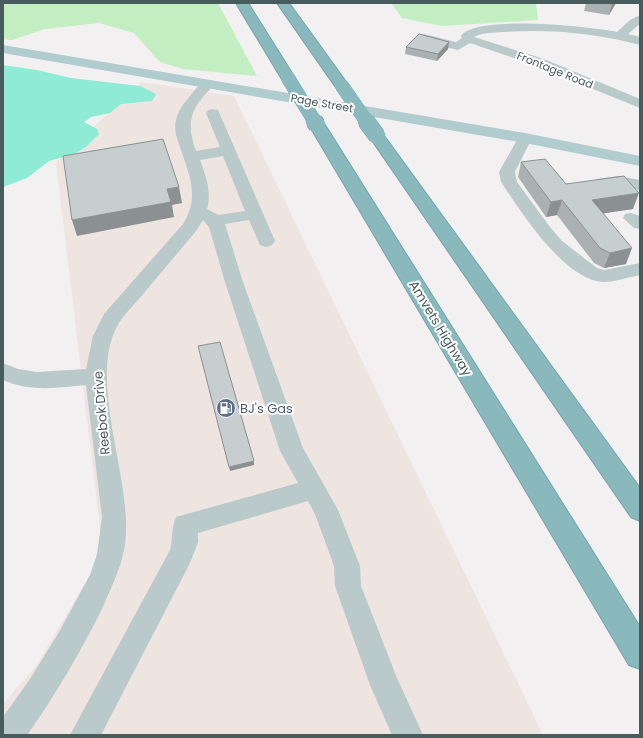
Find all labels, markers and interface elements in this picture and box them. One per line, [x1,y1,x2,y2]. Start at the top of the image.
street label: Frontage Road [514,47,596,93]
street label: Page Street [289,90,355,116]
street label: Amvets Highway [404,277,477,380]
street label: Reebok Drive [88,370,115,456]
fuel station icon: BJ's Gas [215,397,237,419]
place label: BJ's Gas [240,399,293,418]

